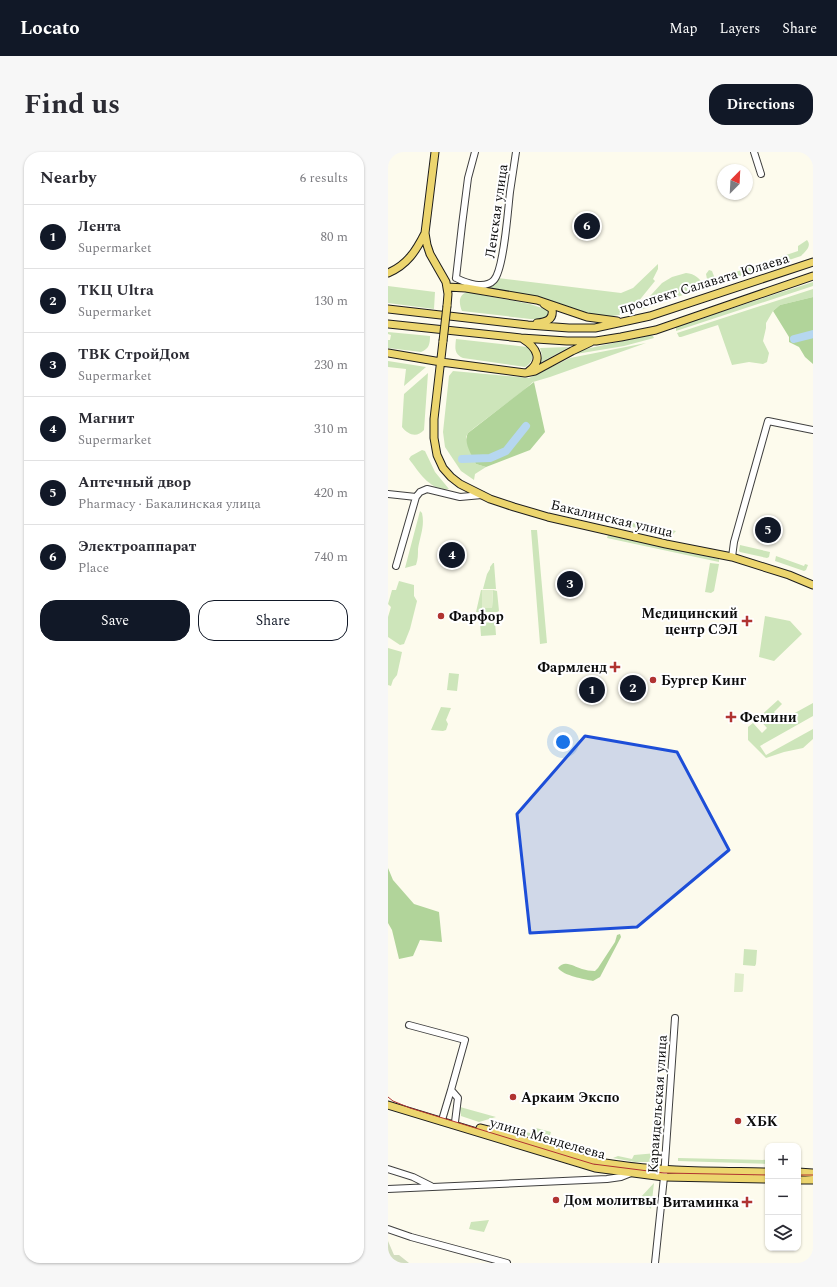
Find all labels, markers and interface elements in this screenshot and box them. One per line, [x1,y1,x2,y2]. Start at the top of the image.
text: Locato [20,14,80,43]
text: Map [669,18,698,39]
text: Layers [720,18,760,39]
text: Share [782,18,817,39]
text: Find us [24,83,120,126]
button: Directions [709,84,813,125]
street label: Ленская улица [479,162,514,260]
north arrow [717,164,753,200]
text: Nearby [40,165,96,191]
text: 6 results [300,168,348,188]
pin: 6 [574,211,600,241]
text: Лента [78,215,121,238]
text: 1 [49,227,57,247]
text: 80 m [321,227,348,247]
text: Supermarket [78,238,152,258]
street label: проспект Салавата Юлаева [617,248,792,319]
text: ТКЦ Ultra [78,279,154,302]
text: 2 [49,291,57,311]
text: 130 m [314,291,348,311]
text: Supermarket [78,302,152,322]
text: ТВК СтройДом [78,343,190,366]
text: 3 [49,355,57,375]
text: 230 m [314,355,348,375]
text: Supermarket [78,366,152,386]
text: Магнит [78,407,134,430]
text: 4 [49,419,57,439]
text: 310 m [314,419,348,439]
text: Supermarket [78,430,152,450]
text: Аптечный двор [78,471,191,494]
text: 5 [49,483,57,503]
text: 420 m [314,483,348,503]
text: Pharmacy · Бакалинская улица [78,494,261,514]
street label: Бакалинская улица [549,494,675,543]
pin: 5 [755,515,781,545]
text: Электроаппарат [78,535,196,558]
pin: 4 [439,540,465,570]
text: 6 [49,547,57,567]
text: 740 m [314,547,348,567]
text: Place [78,558,109,578]
pin: 3 [557,569,583,599]
button: Save [40,600,190,641]
button: Share [198,600,348,641]
place label: Медицинский центр СЭЛ [641,603,738,640]
place label: Фарфор [449,606,504,627]
marker: Фарфор [436,611,446,621]
marker: Медицинский центр СЭЛ [741,615,753,627]
place label: Фармленд [538,657,607,678]
marker: Фармленд [610,662,620,672]
place label: Бургер Кинг [661,670,747,691]
pin: 2 [620,673,646,703]
pin: 1 [579,675,605,705]
marker: Бургер Кинг [648,675,658,685]
place label: Фемини [740,707,797,728]
marker: Фемини [725,711,737,723]
your location [553,732,573,752]
street label: Караидельская улица [642,1034,673,1174]
place label: Аркаим Экспо [521,1087,620,1108]
marker: Аркаим Экспо [508,1092,518,1102]
place label: ХБК [746,1111,778,1132]
street label: улица Менделеева [487,1112,608,1165]
marker: ХБК [733,1116,743,1126]
map controls [765,1143,801,1251]
button: + [765,1143,801,1179]
button: − [765,1179,801,1215]
place label: Дом молитвы [564,1190,657,1211]
place label: Витаминка [662,1192,740,1213]
marker: Дом молитвы [551,1195,561,1205]
marker: Витаминка [742,1197,752,1207]
button: layers [765,1215,801,1251]

